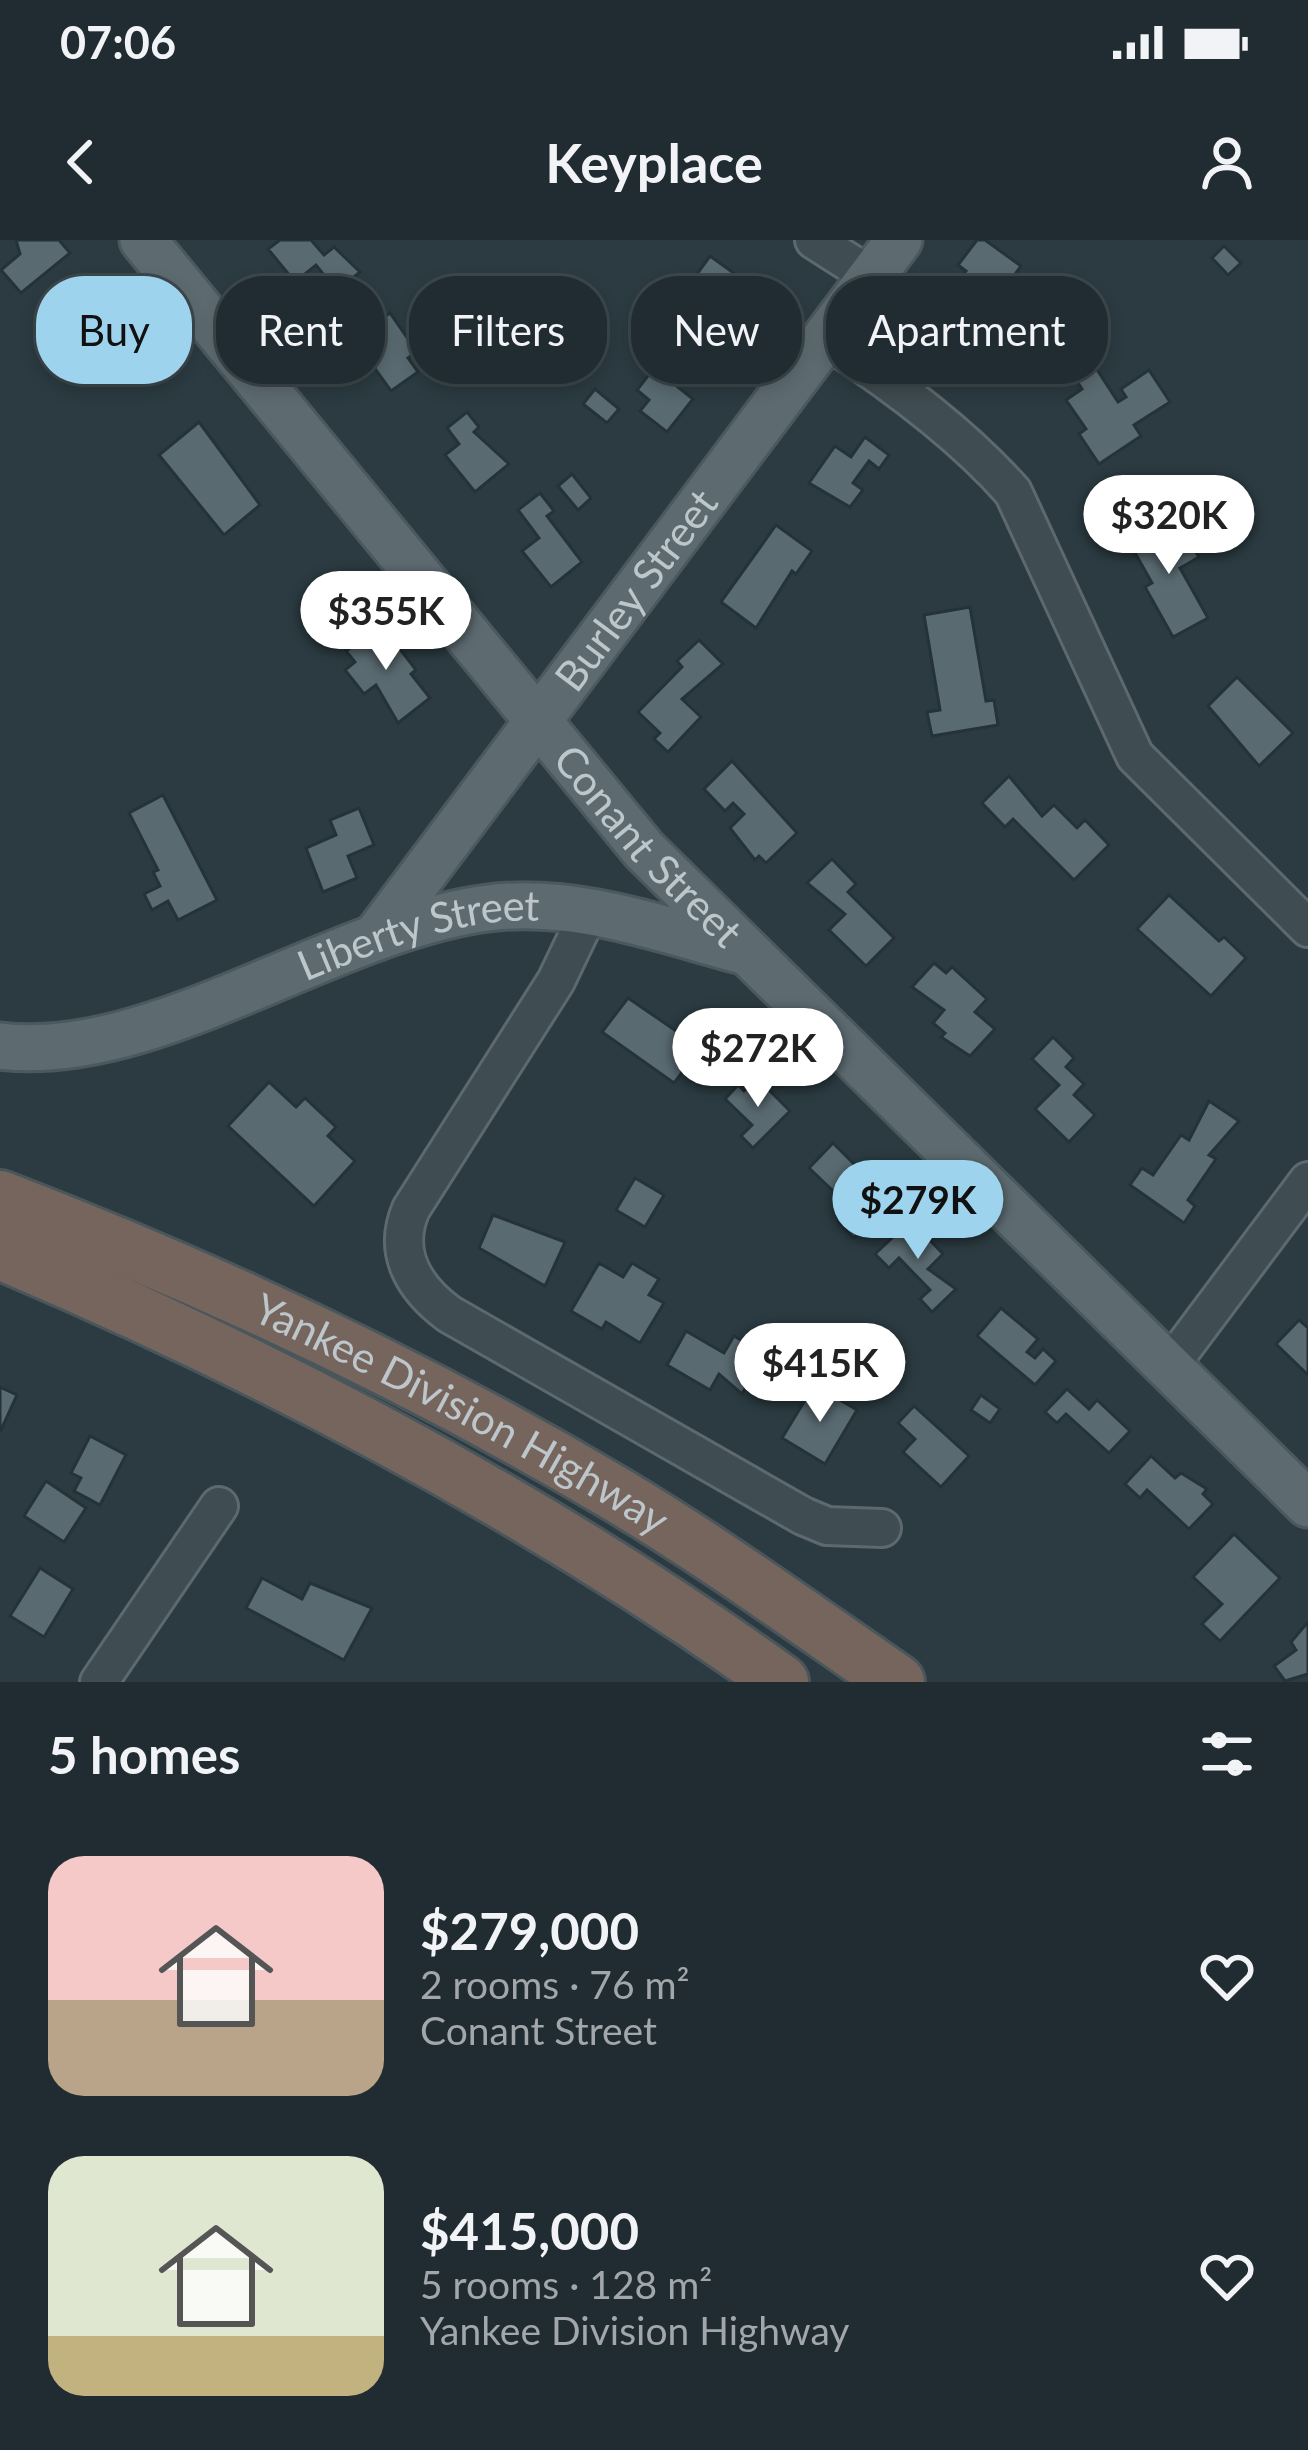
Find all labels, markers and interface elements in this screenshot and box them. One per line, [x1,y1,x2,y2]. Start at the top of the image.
text: 07:06 [60,15,176,69]
icon: back [48,129,114,195]
icon: person [1194,129,1260,195]
text: Keyplace [545,130,763,195]
chip: Buy [36,276,192,384]
chip: Rent [216,276,385,384]
chip: Filters [409,276,607,384]
chip: New [631,276,802,384]
chip: Apartment [826,276,1108,384]
pin: $320K [1085,475,1253,577]
street label: Burley Street [544,479,727,700]
text: $320K [1110,491,1228,537]
pin: $355K [302,571,470,673]
text: $355K [327,587,445,633]
street label: Conant Street [544,735,753,956]
street label: Liberty Street [290,880,540,990]
pin: $272K [674,1008,842,1110]
text: $272K [699,1024,817,1070]
pin: $279K [834,1160,1002,1262]
text: $279K [859,1176,977,1222]
street label: Yankee Division Highway [247,1282,679,1544]
pin: $415K [736,1323,904,1425]
text: $415K [761,1339,879,1385]
icon: filters [1194,1721,1260,1787]
text: 5 homes [48,1724,240,1785]
text: $279,000 [420,1900,639,1961]
icon: home [144,1904,288,2048]
icon: heart [1194,1943,1260,2009]
text: 2 rooms · 76 m² [420,1961,690,2007]
text: Conant Street [420,2007,657,2053]
text: $415,000 [420,2200,639,2261]
icon: home [144,2204,288,2348]
icon: heart [1194,2243,1260,2309]
text: 5 rooms · 128 m² [420,2261,712,2307]
text: Yankee Division Highway [420,2307,849,2353]

